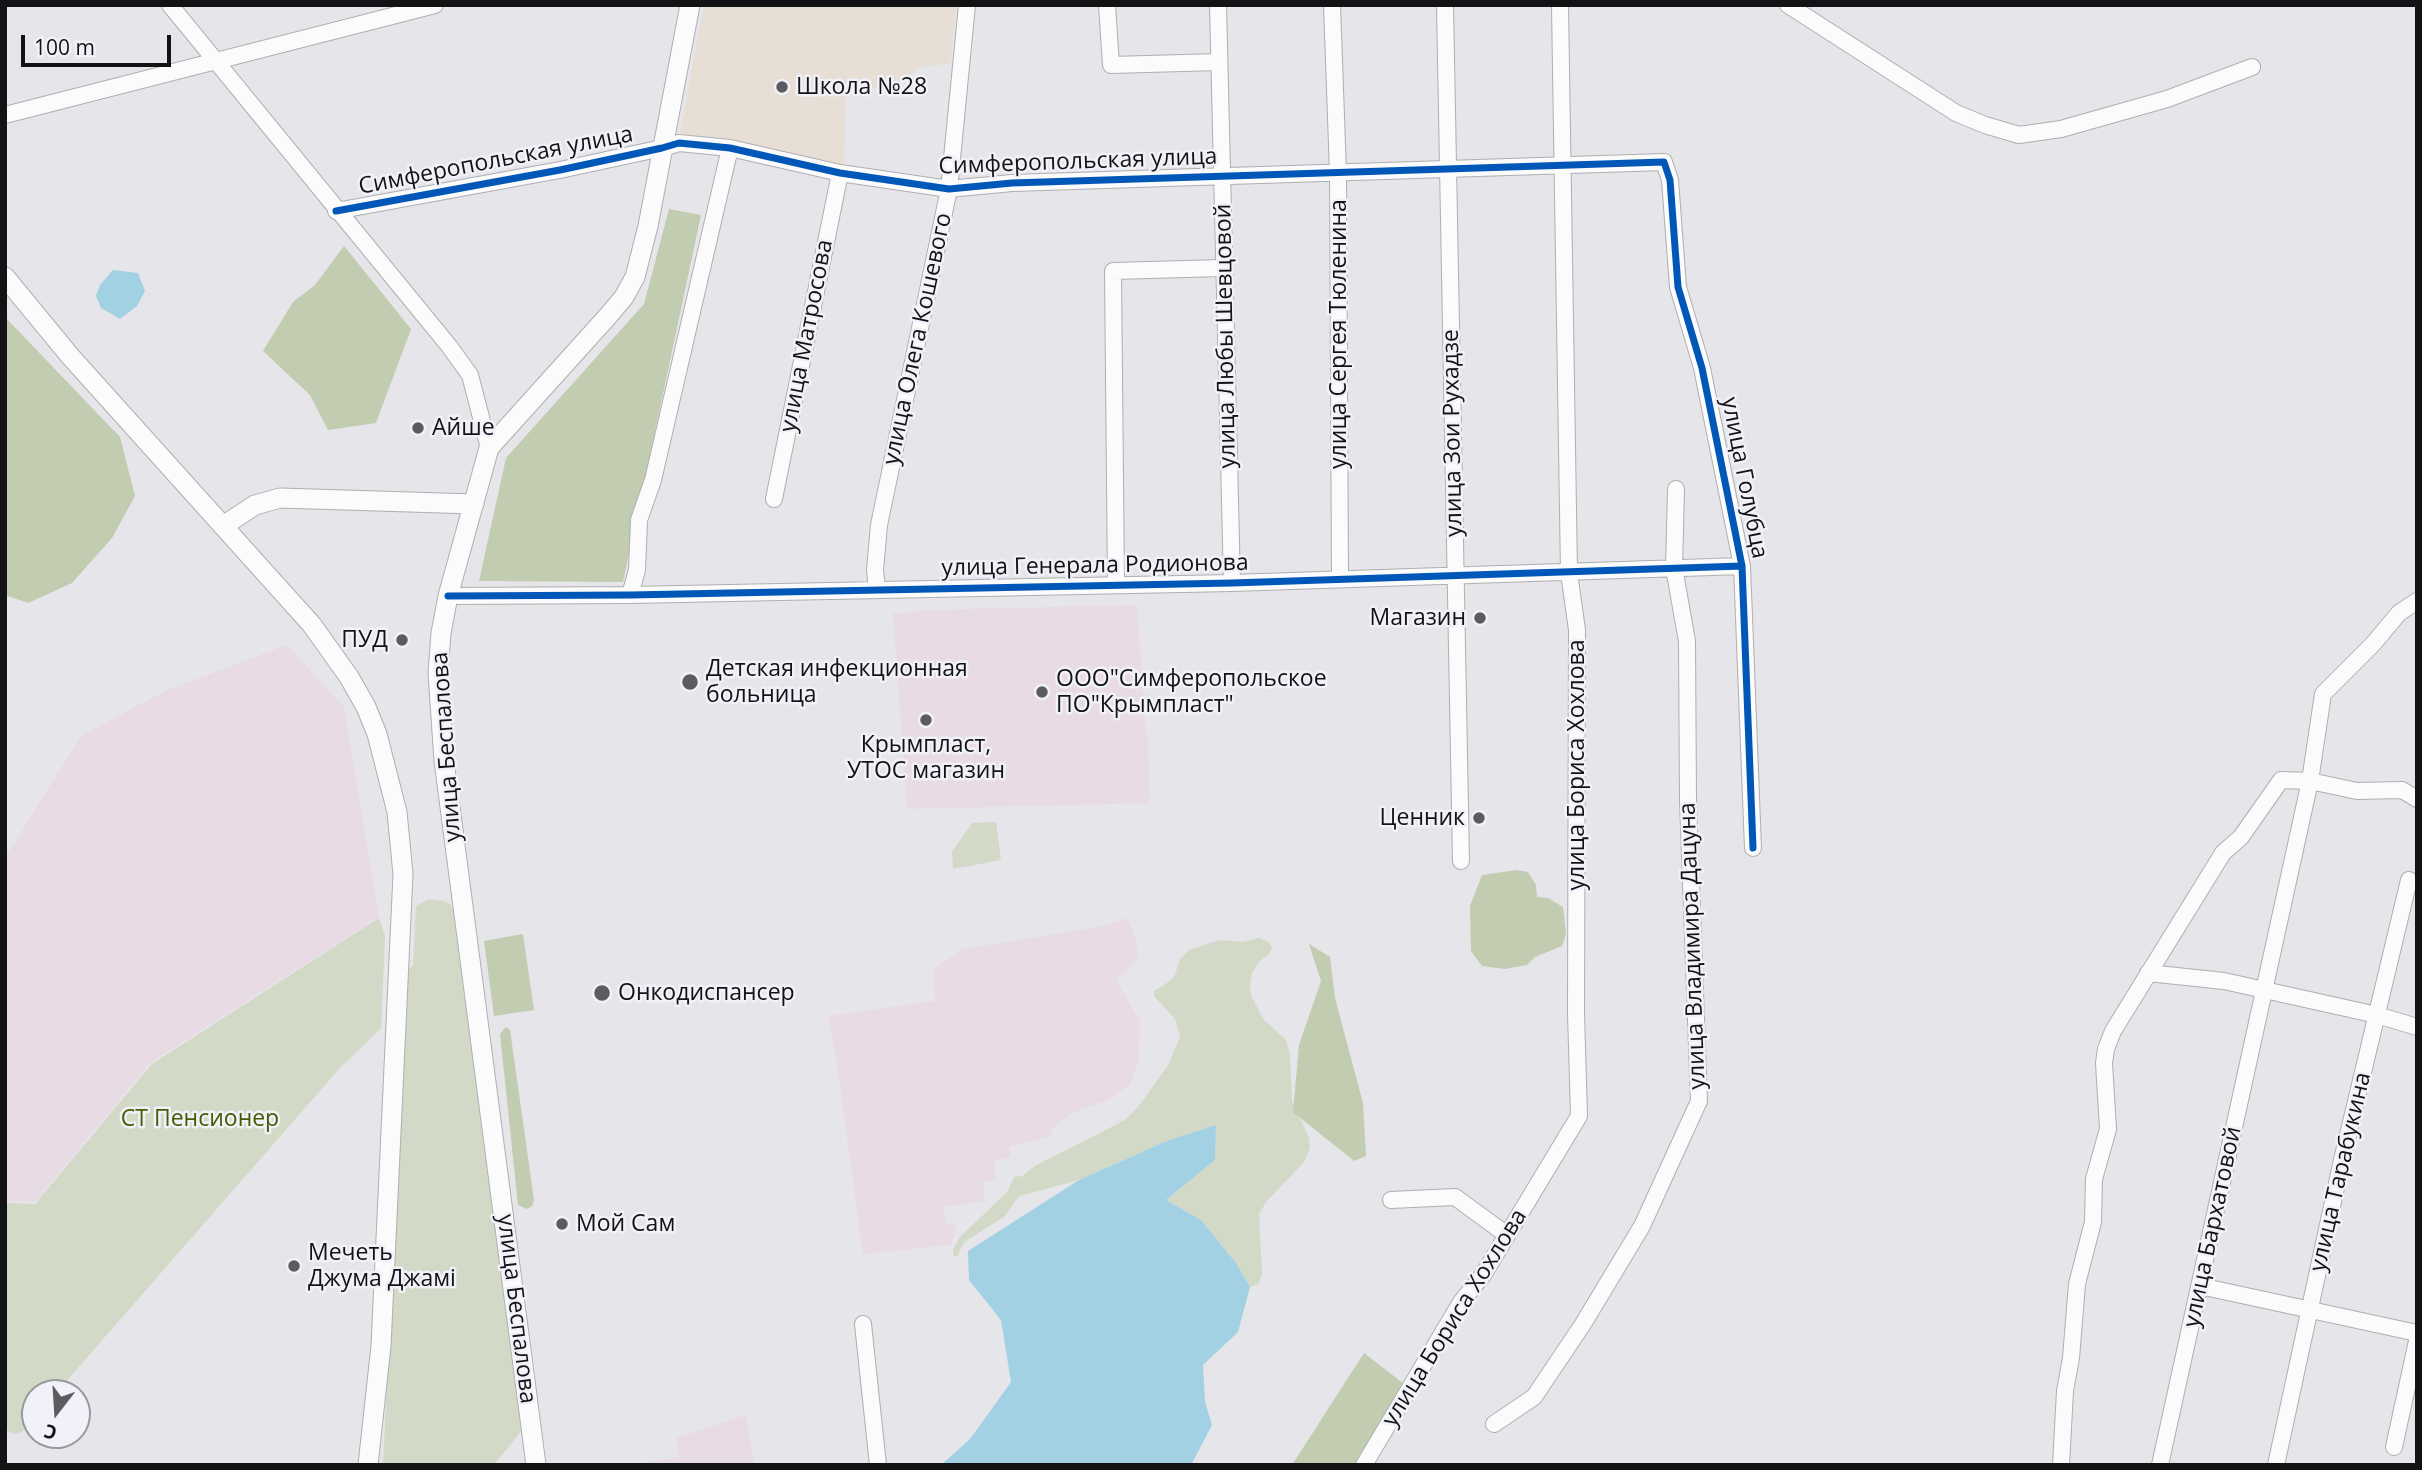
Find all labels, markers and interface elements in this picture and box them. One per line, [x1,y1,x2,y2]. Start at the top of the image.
scale bar [24,21,175,65]
text: 100 m [34,33,95,61]
place label: Школа №28 [796,73,927,101]
marker: Школа №28 [774,79,790,95]
street label: Симферопольская улица [356,121,636,201]
street label: Симферопольская улица [938,143,1218,181]
street label: улица Сергея Тюленина [1325,199,1353,469]
street label: улица Любы Шевцовой [1210,203,1242,469]
street label: улица Олега Кошевого [878,210,958,468]
street label: улица Матросова [775,237,839,435]
street label: улица Зои Рухадзе [1437,329,1469,537]
street label: улица Голубца [1715,395,1773,561]
place label: Айше [432,414,495,442]
marker: Айше [410,420,426,436]
street label: улица Генерала Родионова [941,550,1249,582]
place label: Магазин [1370,604,1466,632]
marker: Магазин [1472,610,1488,626]
place label: ПУД [341,626,388,654]
marker: ПУД [394,632,410,648]
street label: улица Бориса Хохлова [1563,640,1591,890]
street label: улица Беспалова [427,651,467,843]
place label: Детская инфекционная больница [706,655,968,709]
place label: ООО"Симферопольское ПО"Крымпласт" [1056,665,1327,719]
marker: Детская инфекционная больница [680,672,700,692]
marker: ООО"Симферопольское ПО"Крымпласт" [1034,684,1050,700]
marker: Крымпласт, УТОС магазин [918,712,934,728]
place label: Крымпласт, УТОС магазин [847,731,1005,785]
street label: улица Владимира Дацуна [1674,802,1712,1090]
place label: Ценник [1380,804,1465,832]
marker: Ценник [1471,810,1487,826]
place label: Онкодиспансер [618,979,795,1007]
marker: Онкодиспансер [592,983,612,1003]
street label: улица Тарабукина [2305,1070,2377,1274]
park label: СТ Пенсионер [121,1105,279,1133]
street label: улица Бархатовой [2178,1124,2248,1330]
street label: улица Бориса Хохлова [1377,1204,1533,1432]
place label: Мой Сам [576,1210,675,1238]
street label: улица Беспалова [491,1213,541,1405]
marker: Мой Сам [554,1216,570,1232]
place label: Мечеть Джума Джамі [308,1239,456,1293]
marker: Мечеть Джума Джамі [286,1258,302,1274]
north arrow [21,1379,91,1449]
text: С [41,1418,60,1446]

